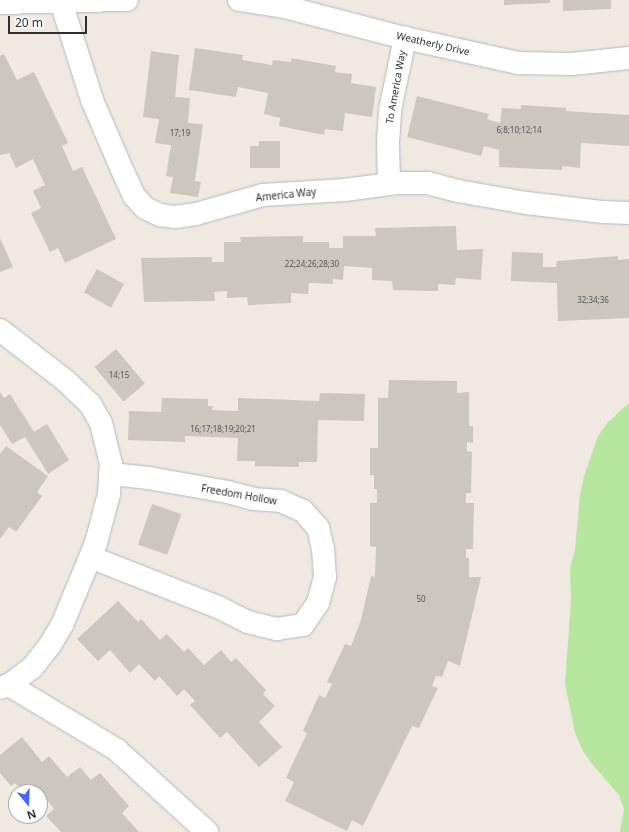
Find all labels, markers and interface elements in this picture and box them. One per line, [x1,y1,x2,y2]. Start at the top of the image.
scale bar [10,8,89,34]
text: 20 m [15,14,43,31]
street label: Weatherly Drive [395,30,471,58]
street label: To America Way [384,49,408,125]
house number: 6;8;10;12;14 [496,125,542,135]
house number: 17;19 [170,128,190,138]
street label: America Way [255,186,317,204]
house number: 22;24;26;28;30 [285,259,339,269]
house number: 32;34;36 [577,295,609,305]
house number: 14;15 [109,370,129,380]
house number: 16;17;18;19;20;21 [190,424,256,434]
street label: Freedom Hollow [200,482,278,508]
house number: 50 [416,594,426,604]
north arrow [8,784,48,824]
text: N [25,806,38,823]

